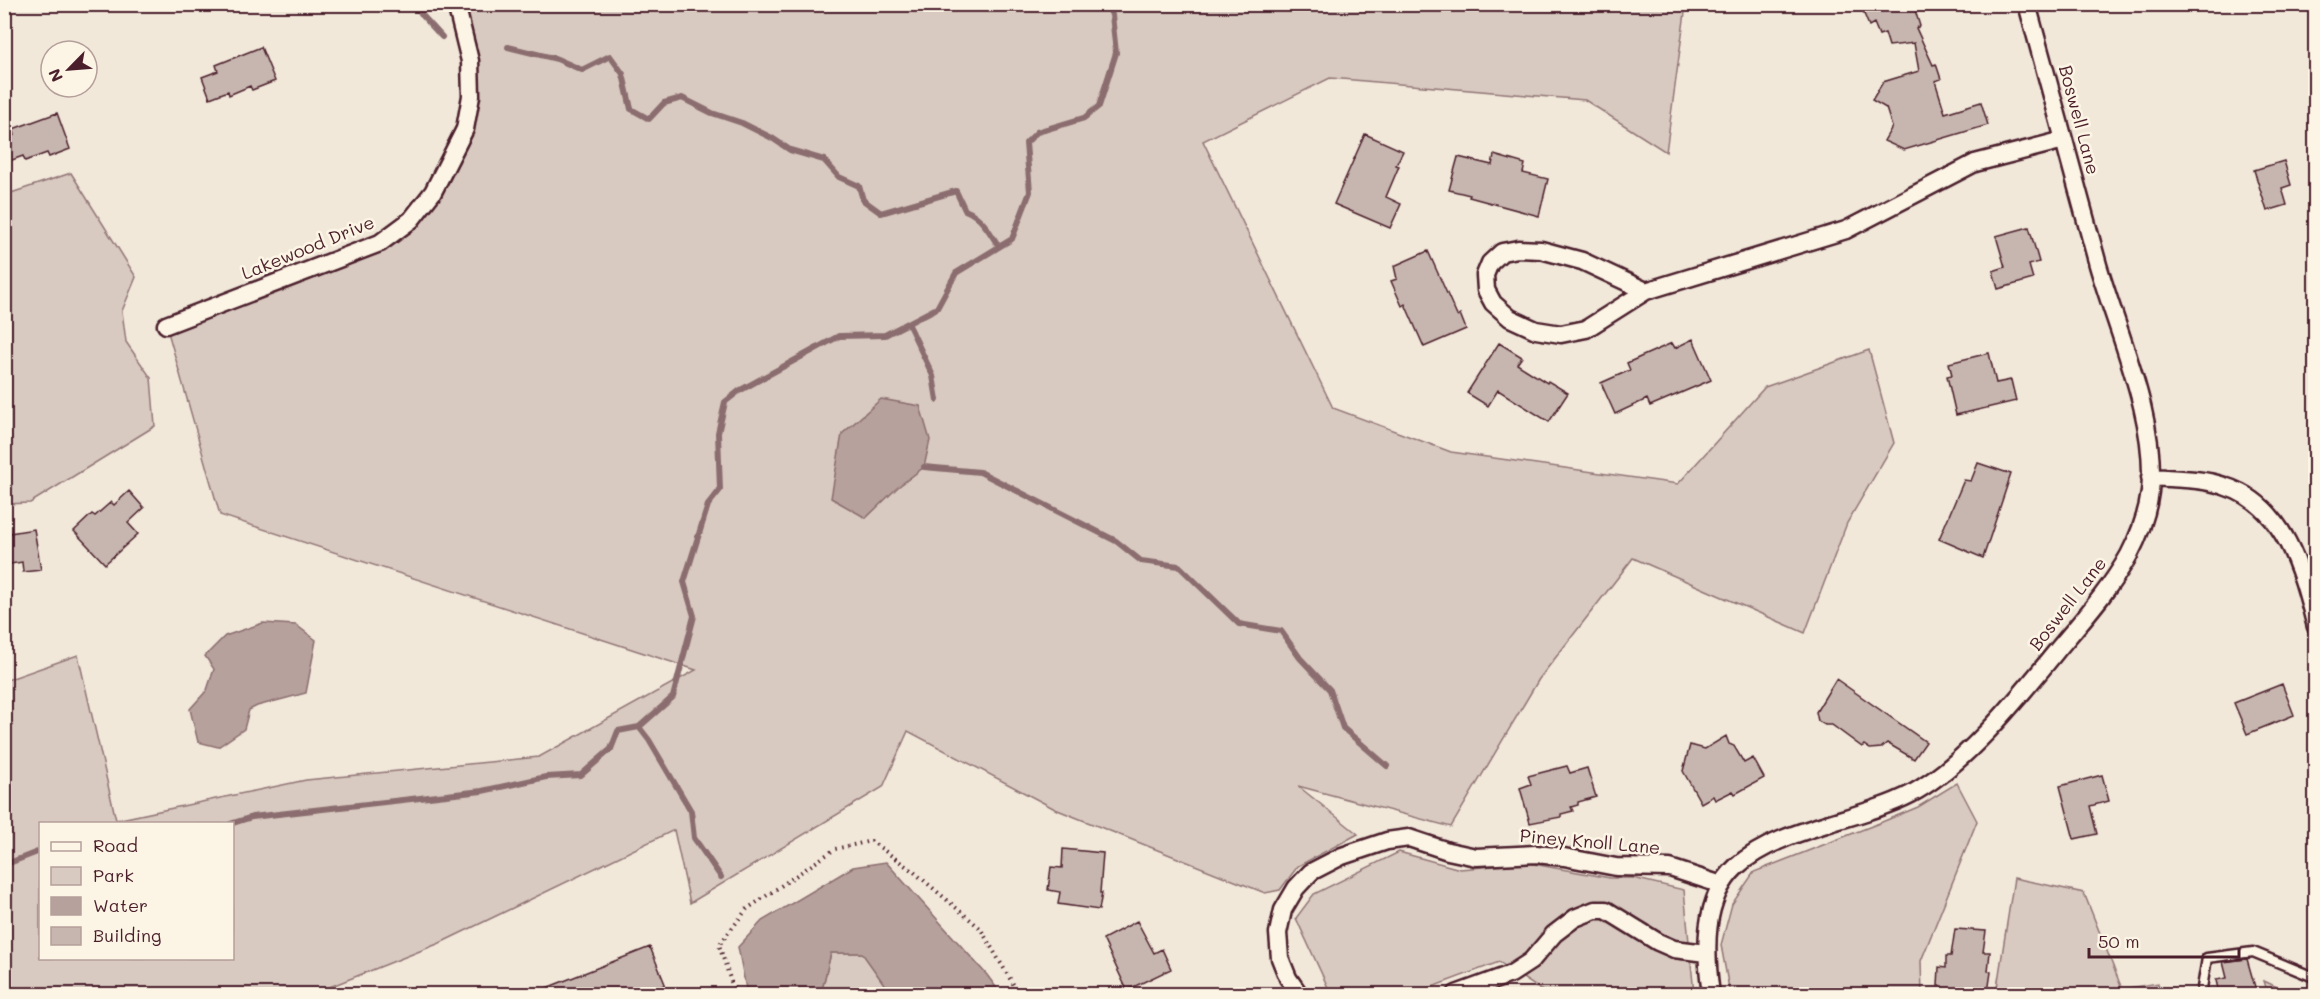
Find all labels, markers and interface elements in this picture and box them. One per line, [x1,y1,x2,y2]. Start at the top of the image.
north arrow [39,39,99,99]
street label: Boswell Lane [2054,62,2106,177]
text: N [43,66,67,85]
street label: Lakewood Drive [238,209,378,285]
street label: Boswell Lane [2023,552,2111,655]
legend [39,822,234,960]
street label: Piney Knoll Lane [1519,823,1661,859]
text: Road [93,833,138,857]
text: Park [93,863,134,887]
text: Water [93,893,148,917]
scale bar [2089,921,2239,959]
text: Building [93,923,161,947]
text: 50 m [2098,929,2140,953]

